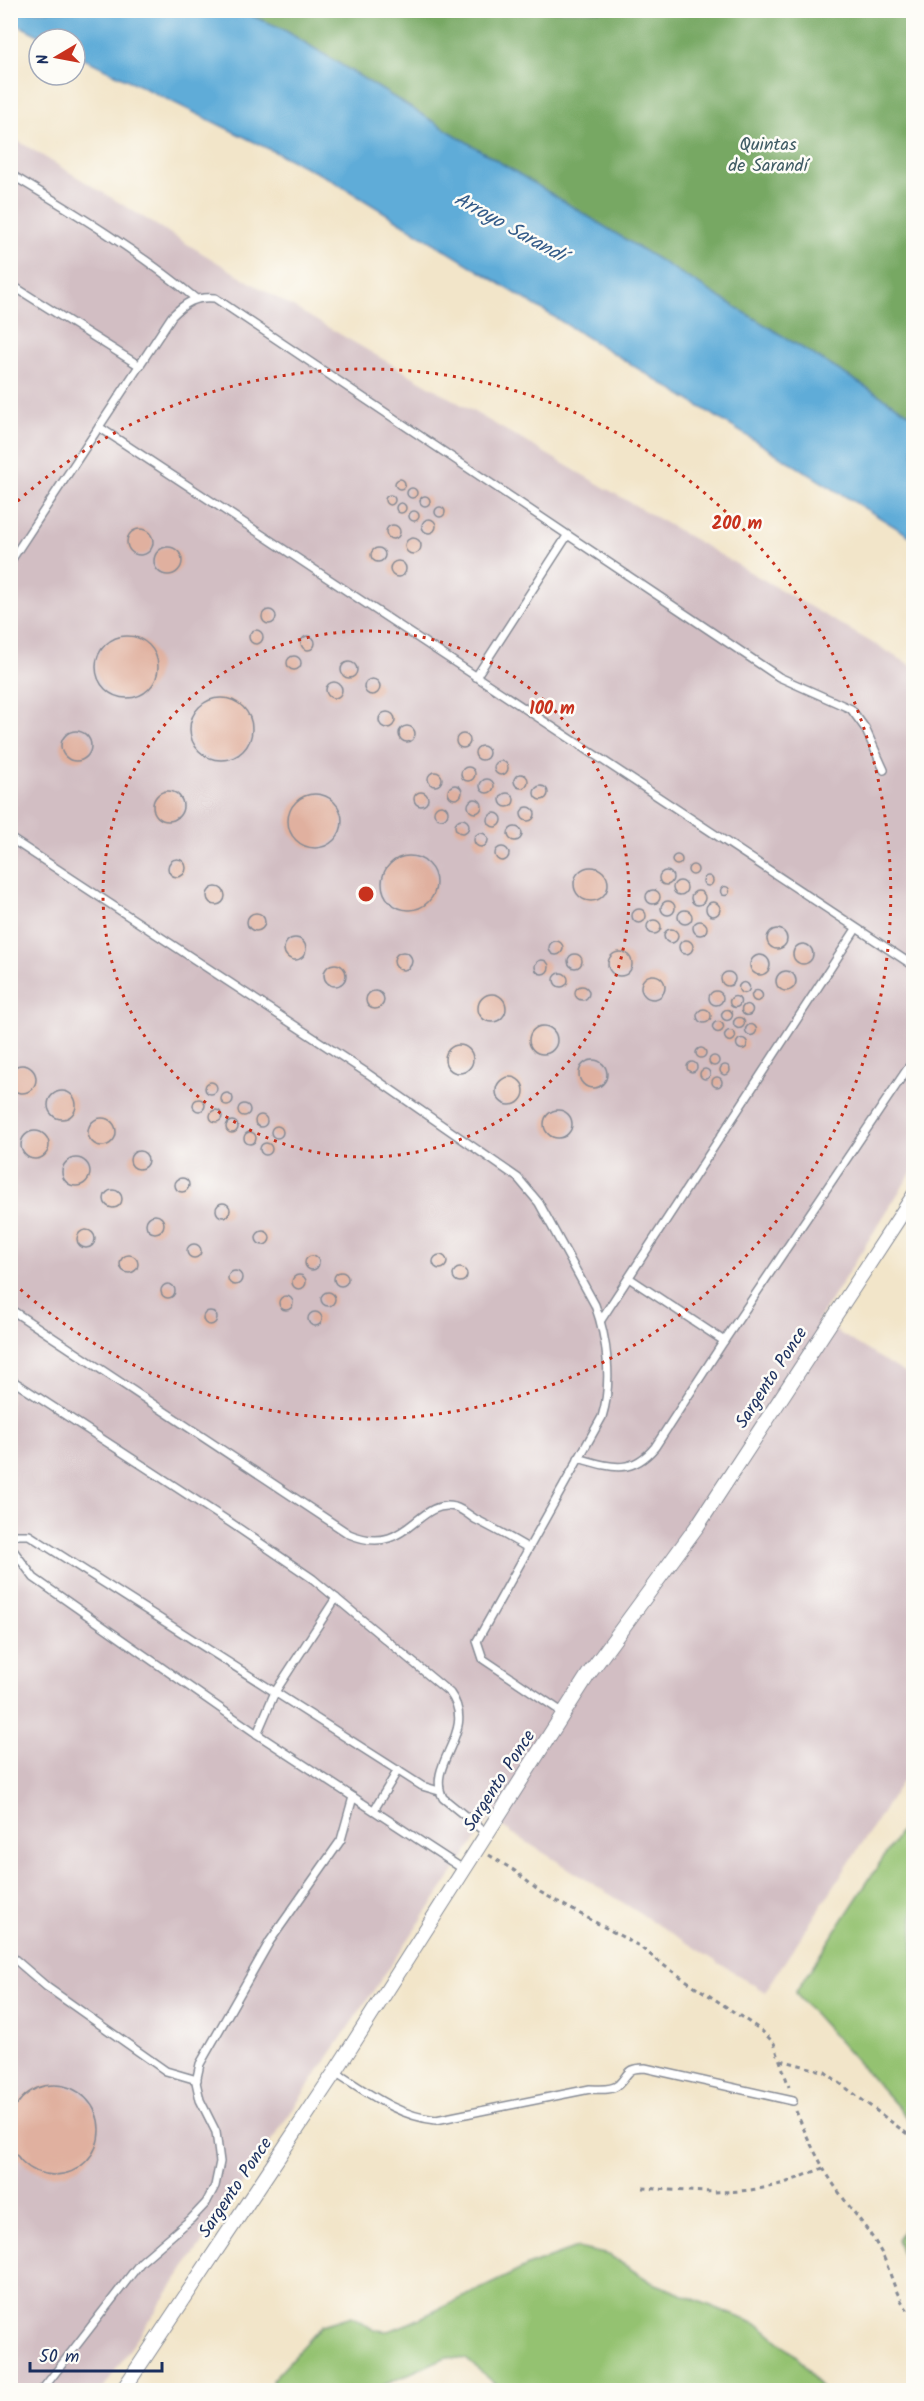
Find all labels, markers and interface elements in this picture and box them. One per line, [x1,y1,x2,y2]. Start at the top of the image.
north arrow [27,27,87,87]
text: N [31,52,57,66]
park label: Quintas de Sarandí [728,131,810,181]
water label: Arroyo Sarandí [448,184,577,275]
text: 200 m [712,510,763,539]
text: 100 m [529,695,575,724]
centre of rings [356,884,376,904]
street label: Sargento Ponce [728,1321,816,1435]
street label: Sargento Ponce [456,1724,544,1838]
street label: Sargento Ponce [191,2132,281,2244]
scale bar [30,2335,162,2373]
text: 50 m [39,2343,79,2372]

